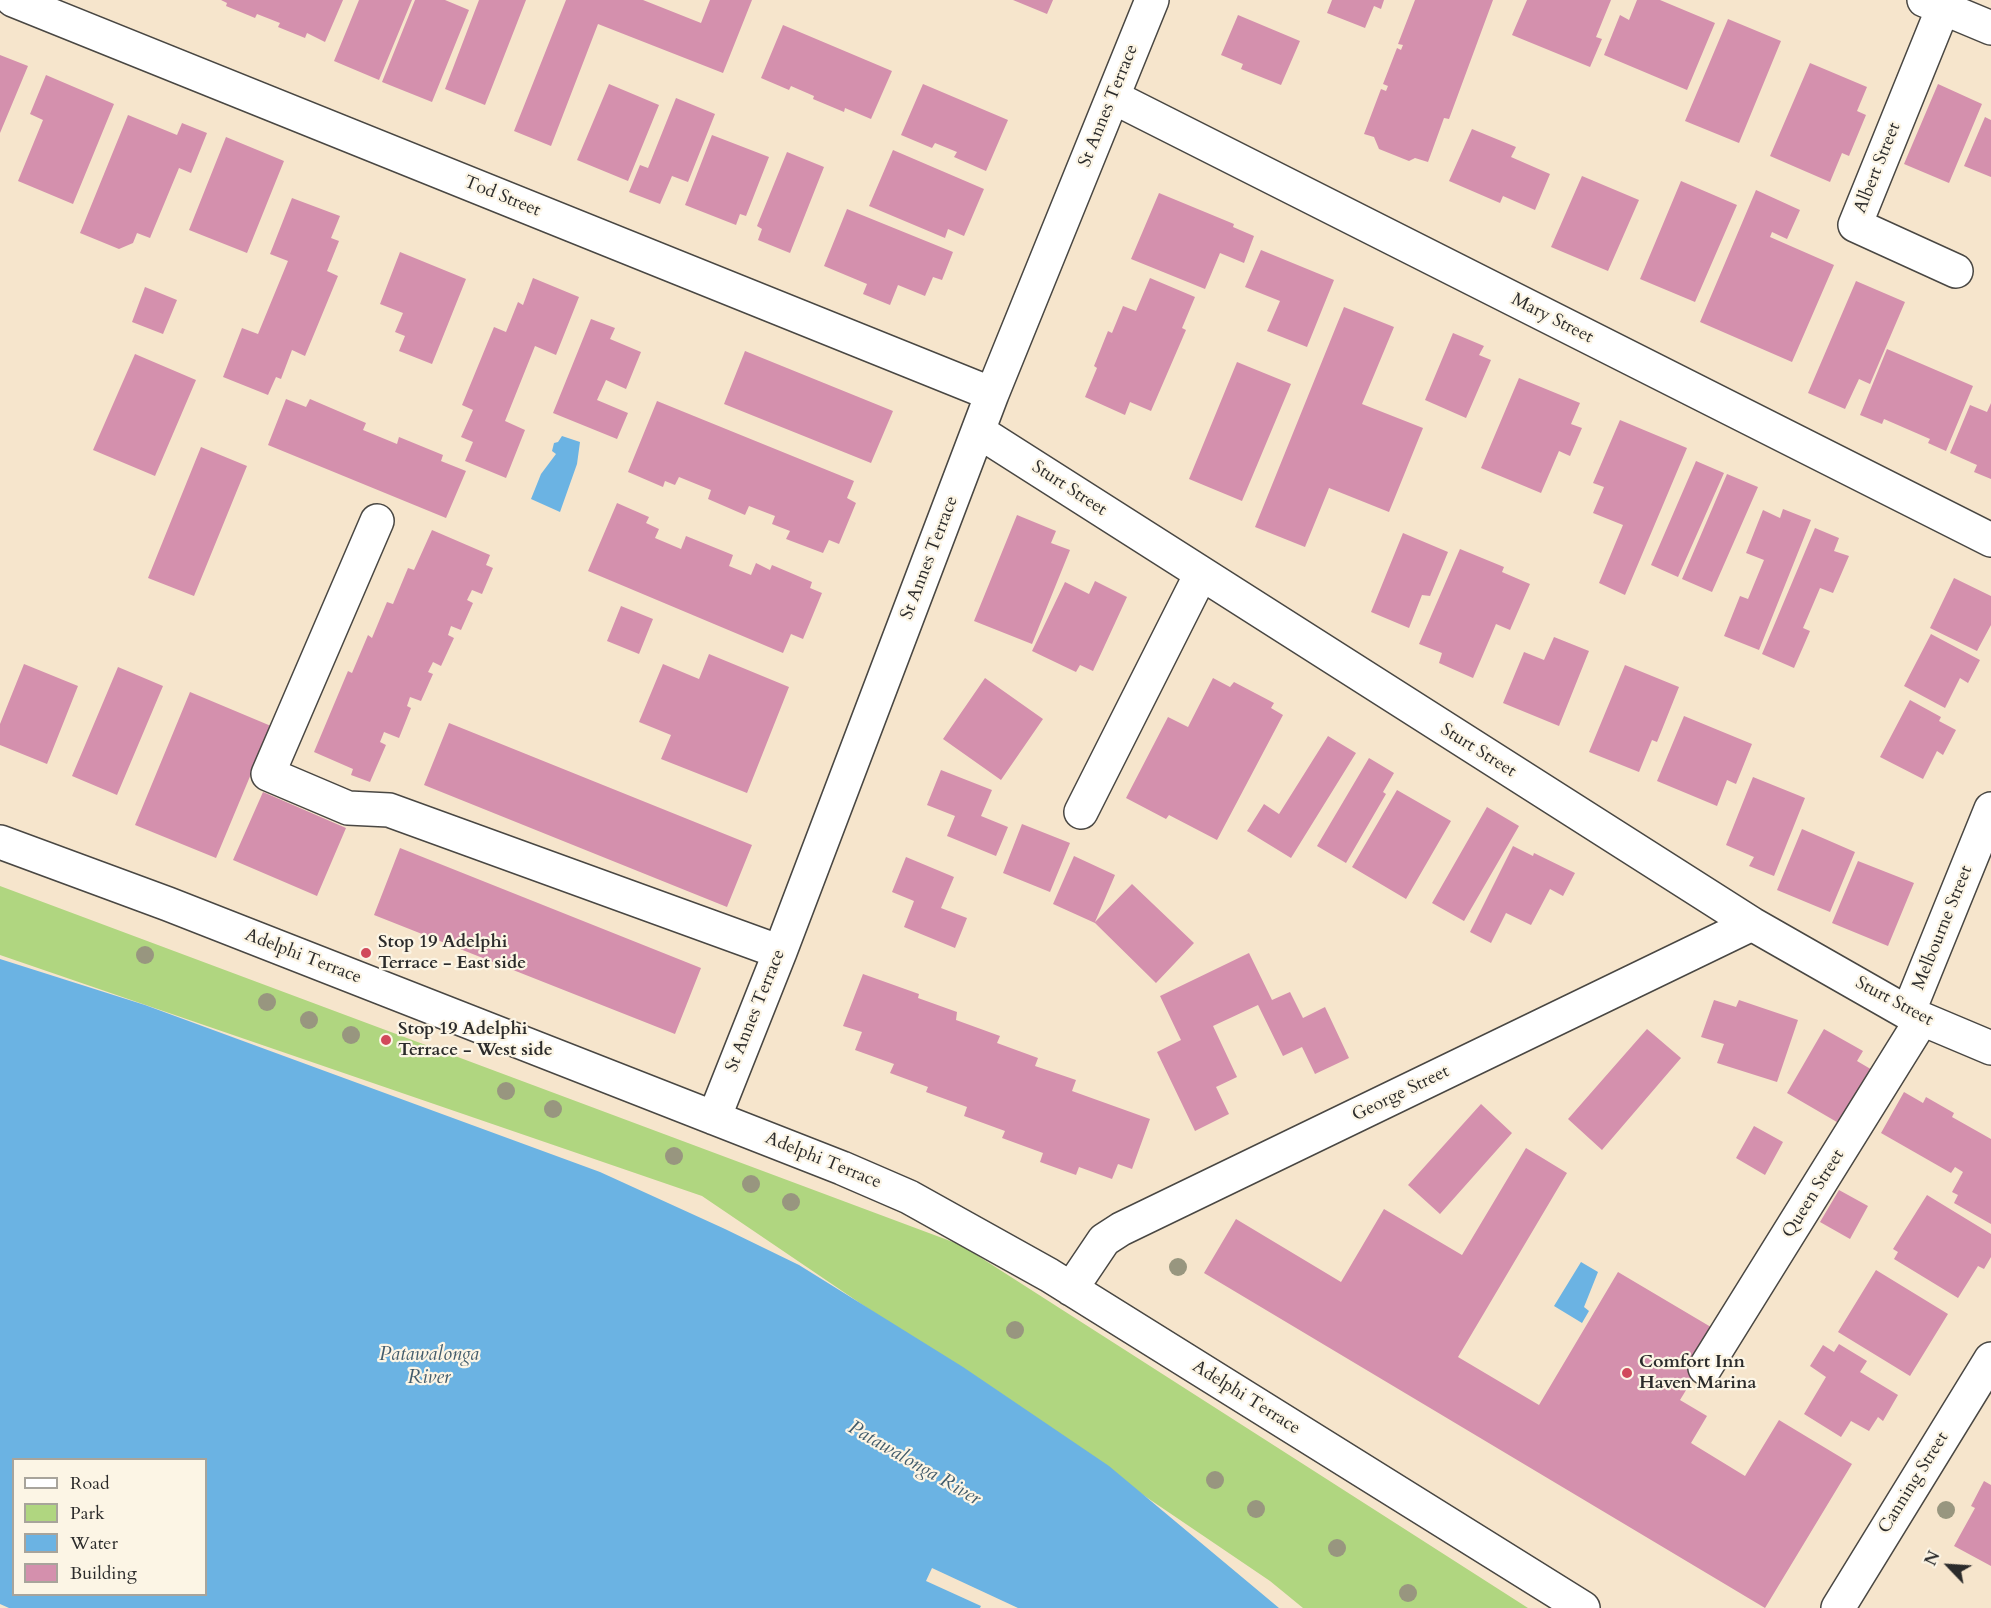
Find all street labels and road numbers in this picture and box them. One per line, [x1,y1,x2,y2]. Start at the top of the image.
street label: St Annes Terrace [1075,41,1143,171]
street label: Albert Street [1850,120,1906,216]
street label: Tod Street [461,172,543,222]
street label: Mary Street [1507,289,1597,349]
street label: Sturt Street [1027,457,1111,521]
street label: St Annes Terrace [897,493,963,623]
street label: Sturt Street [1436,719,1520,783]
street label: Melbourne Street [1908,863,1978,993]
street label: Adelphi Terrace [242,925,364,989]
street label: St Annes Terrace [722,946,790,1076]
street label: Sturt Street [1851,973,1937,1031]
street label: George Street [1349,1061,1453,1127]
street label: Adelphi Terrace [762,1128,884,1194]
street label: Queen Street [1778,1146,1850,1242]
street label: Adelphi Terrace [1188,1356,1304,1440]
street label: Canning Street [1874,1428,1954,1538]

